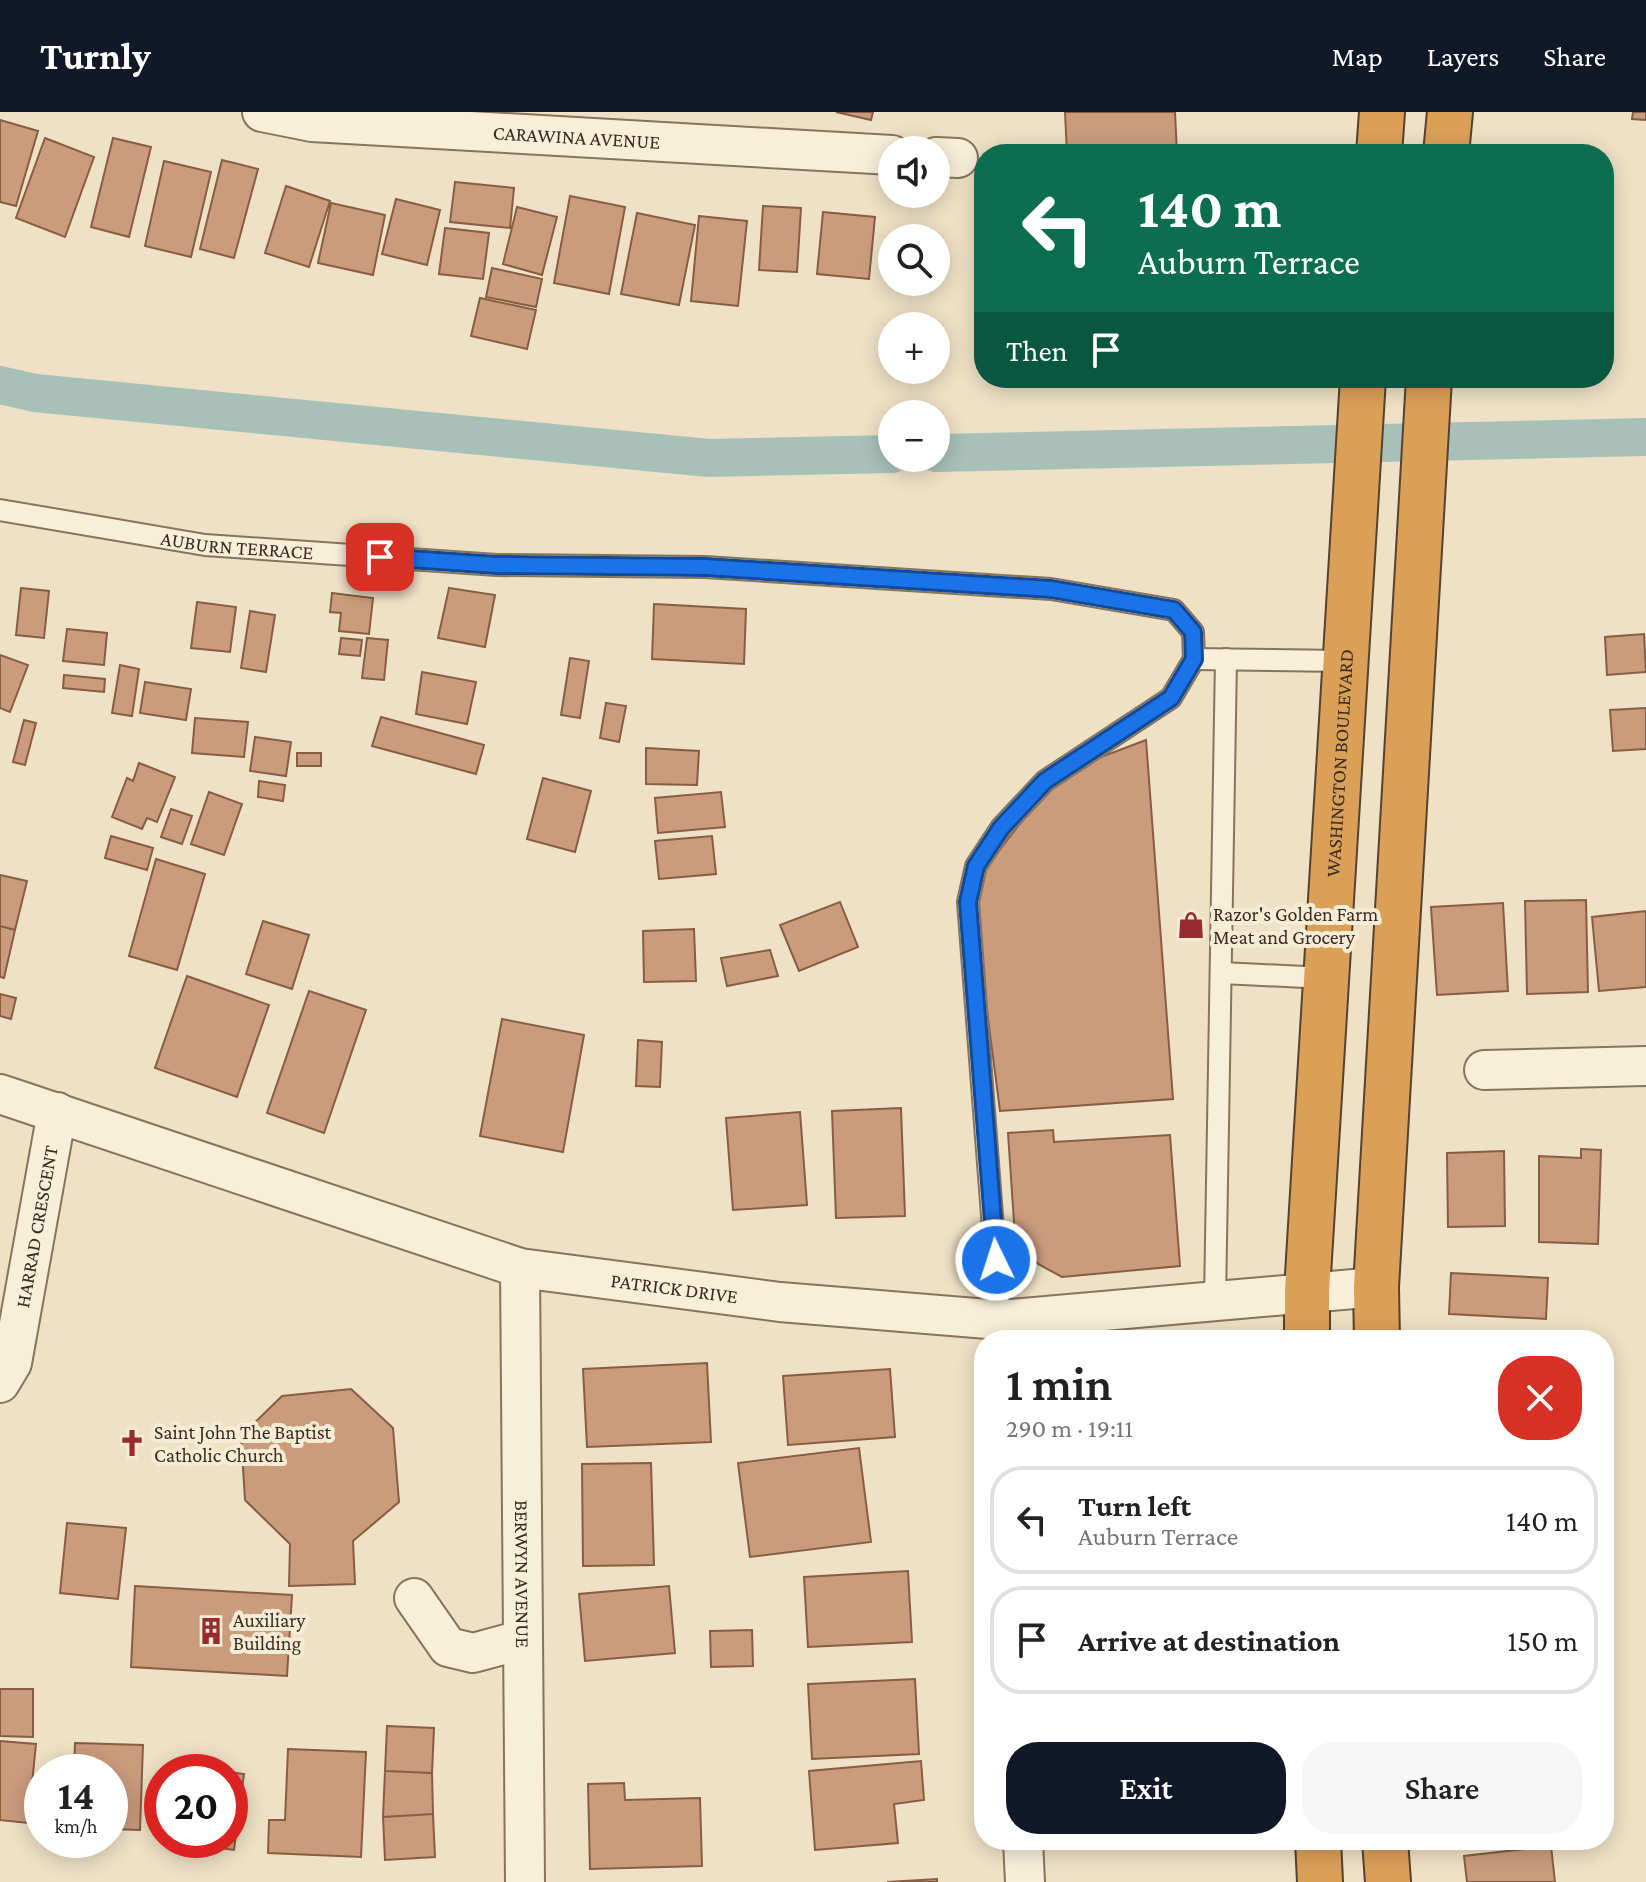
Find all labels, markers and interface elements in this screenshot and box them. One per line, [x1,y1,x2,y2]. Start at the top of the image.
text: Turnly [40,35,151,77]
text: Map [1332,41,1383,72]
text: Layers [1427,41,1499,72]
text: Share [1543,41,1606,72]
street label: CARAWINA AVENUE [492,121,661,153]
map controls [878,136,950,472]
button: sound [878,136,950,208]
icon: left [1006,176,1110,280]
text: 140 m [1138,177,1281,239]
button: search [878,224,950,296]
text: Auburn Terrace [1138,242,1360,282]
button: + [878,312,950,384]
icon: arrive [1084,328,1128,372]
text: Then [1006,334,1068,367]
button: − [878,400,950,472]
pin [346,523,414,591]
street label: AUBURN TERRACE [159,527,314,563]
icon: arrive [358,535,402,579]
street label: WASHINGTON BOULEVARD [1321,648,1357,878]
place label: Razor's Golden Farm Meat and Grocery [1213,903,1378,949]
shop icon: Razor's Golden Farm Meat and Grocery [1176,910,1206,940]
street label: HARRAD CRESCENT [11,1144,62,1309]
position arrow [954,1218,1038,1302]
street label: PATRICK DRIVE [610,1269,739,1307]
button: close [1498,1356,1582,1440]
text: 1 min [1006,1357,1113,1410]
text: 290 m · 19:11 [1006,1414,1133,1443]
place label: Saint John The Baptist Catholic Church [154,1421,332,1466]
church icon: Saint John The Baptist Catholic Church [117,1428,147,1458]
text: Turn left [1078,1489,1191,1522]
icon: left [1010,1498,1054,1542]
street label: BERWYN AVENUE [511,1500,534,1648]
text: 140 m [1506,1504,1578,1537]
text: Auburn Terrace [1078,1522,1238,1551]
place label: Auxiliary Building [233,1609,306,1655]
building icon: Auxiliary Building [196,1616,226,1646]
icon: arrive [1010,1618,1054,1662]
text: Arrive at destination [1078,1624,1340,1657]
text: 150 m [1507,1624,1578,1657]
button: Exit [1006,1742,1286,1834]
button: Share [1302,1742,1582,1834]
speed limit sign: 20 [144,1754,248,1858]
text: 14 [58,1773,94,1818]
text: km/h [54,1815,98,1837]

